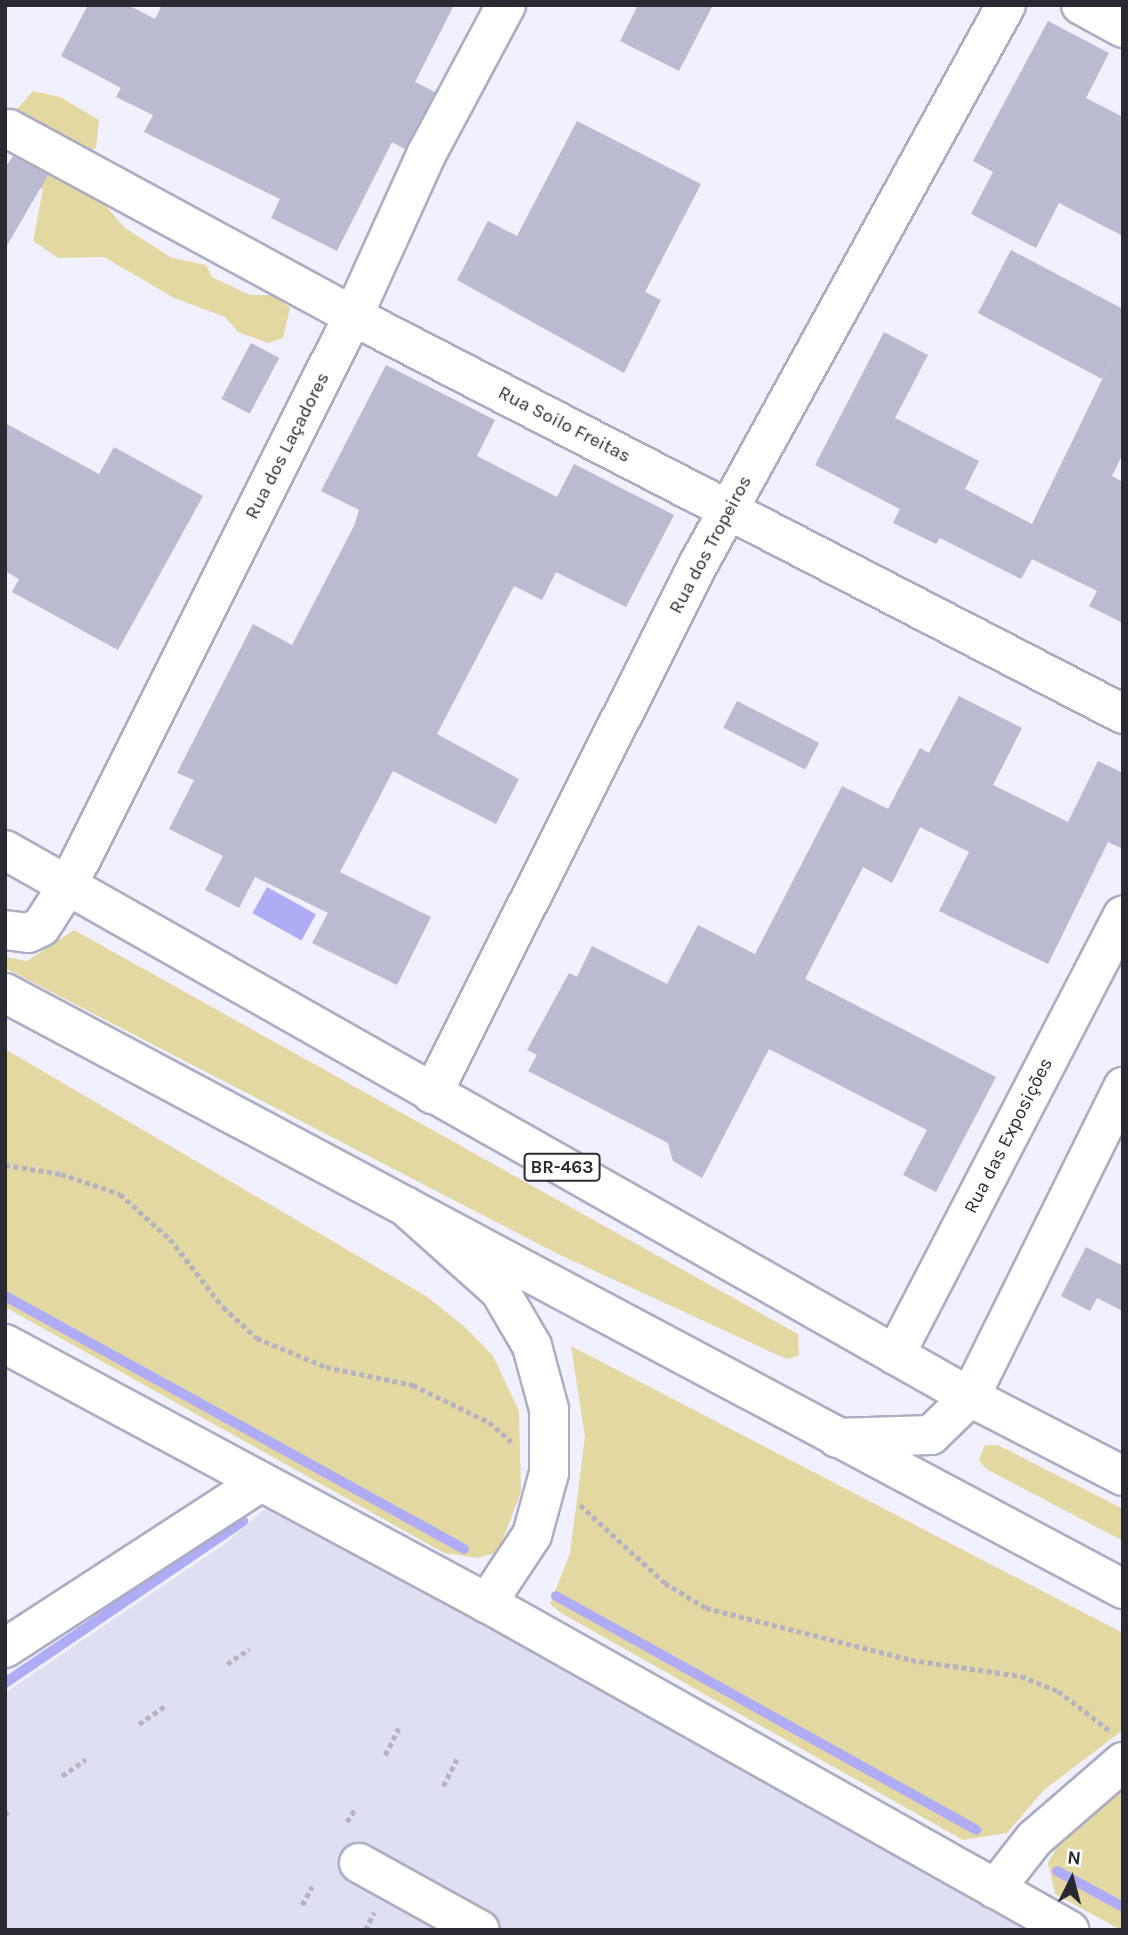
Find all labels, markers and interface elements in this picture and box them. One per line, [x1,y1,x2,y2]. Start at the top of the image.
street label: Rua dos Laçadores [241,369,335,523]
street label: Rua Soilo Freitas [494,382,634,468]
street label: Rua dos Tropeiros [665,472,757,618]
street label: Rua das Exposições [960,1054,1058,1218]
road number: BR-463 [524,1152,600,1182]
north arrow [1037,1844,1107,1914]
text: N [1066,1846,1082,1870]

